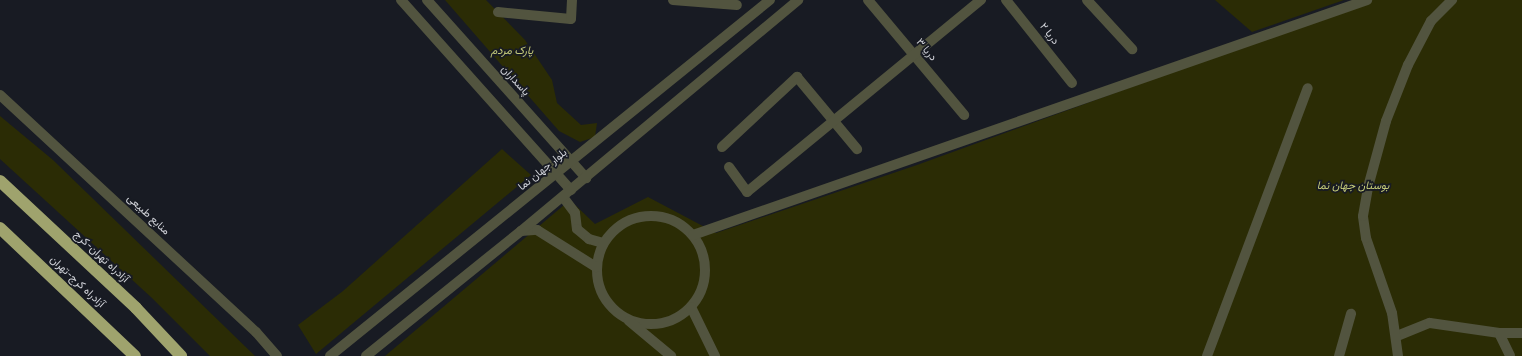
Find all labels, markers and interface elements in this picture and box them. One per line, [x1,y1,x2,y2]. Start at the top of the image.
street label: دریا ۲ [1036,21,1062,47]
street label: دریا ۳ [913,36,939,64]
park label: پارک مردم [491,44,533,58]
street label: پاسداران [498,63,532,99]
street label: بلوار جهان نما [516,146,570,194]
park label: بوستان جهان نما [1317,179,1389,193]
street label: منابع طبیعی [124,192,172,238]
street label: آزادراه تهران-کرج [71,228,131,286]
street label: آزادراه کرج-تهران [47,253,107,311]

